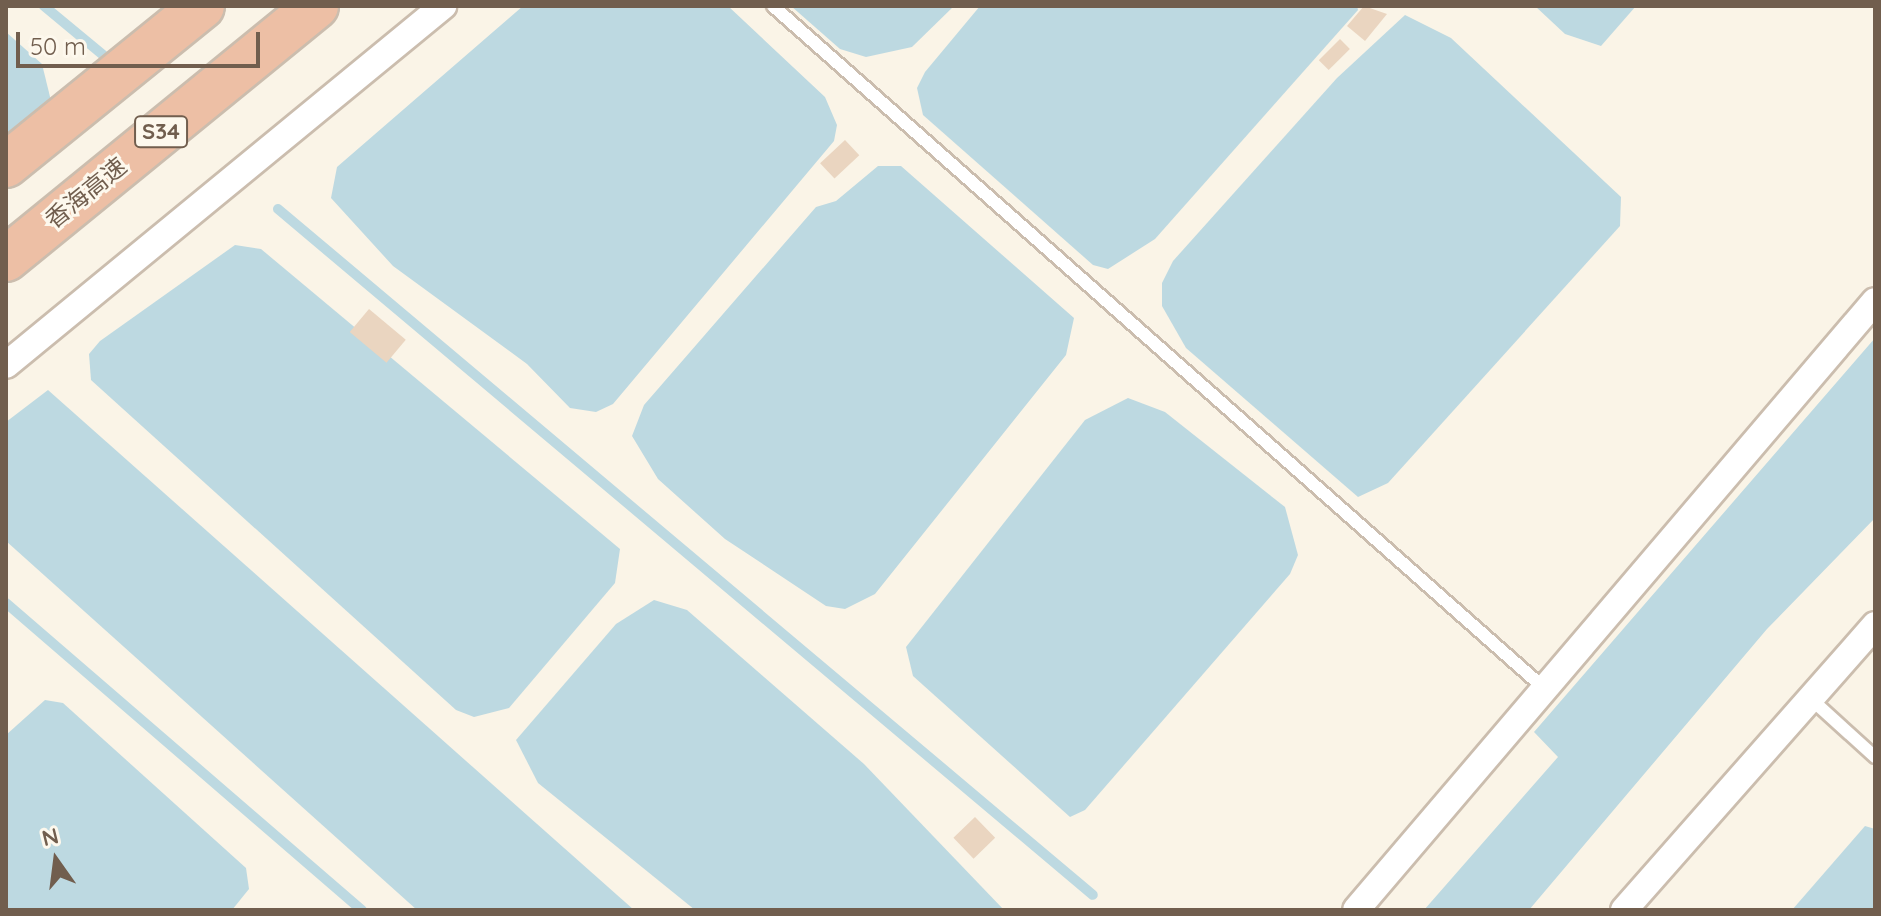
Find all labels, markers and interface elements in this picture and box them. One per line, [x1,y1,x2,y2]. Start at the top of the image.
scale bar [20,16,264,66]
text: 50 m [30,31,86,61]
road number: S34 [133,114,189,150]
street label: 香海高速 [40,152,132,234]
north arrow [16,820,96,900]
text: N [39,821,61,852]

